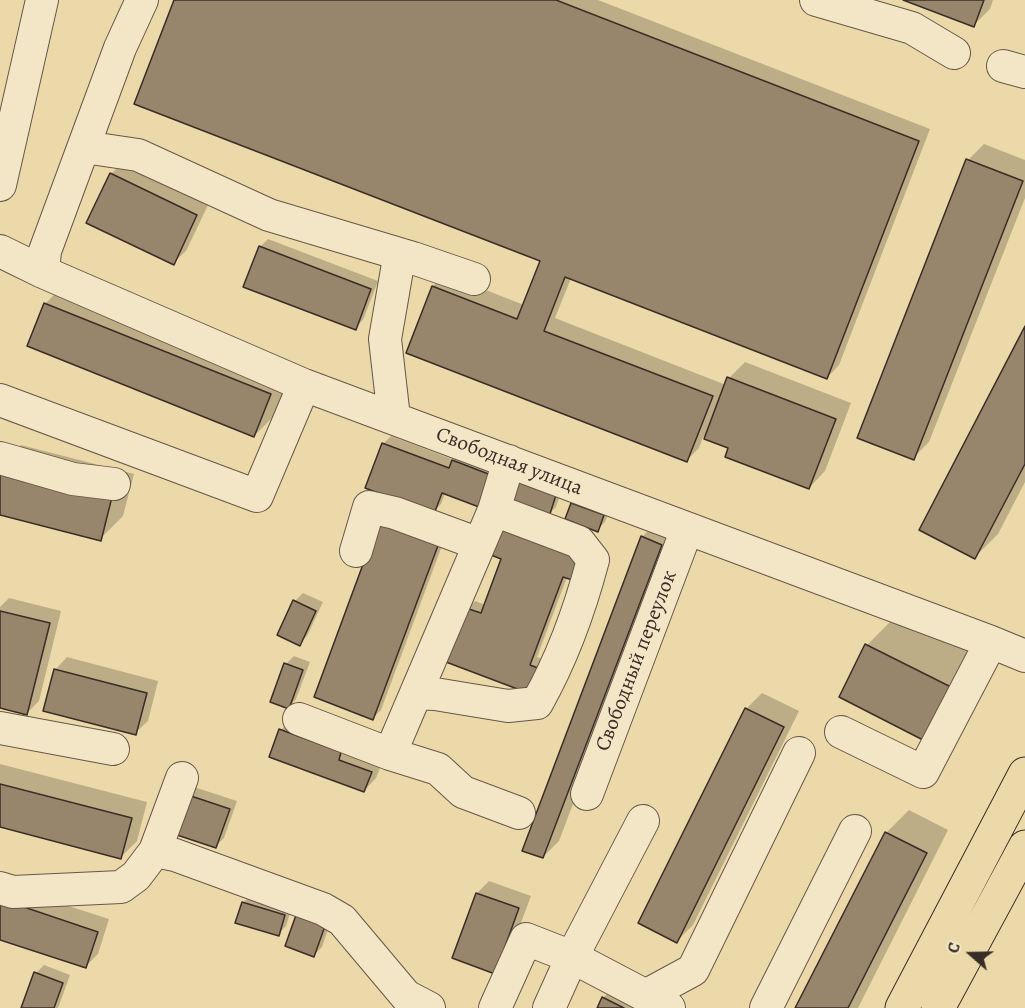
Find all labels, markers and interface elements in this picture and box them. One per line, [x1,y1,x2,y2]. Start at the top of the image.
street label: Свободная улица [432,422,586,502]
street label: Свободный переулок [591,567,683,755]
north arrow [941,924,1001,984]
text: С [942,939,966,956]

